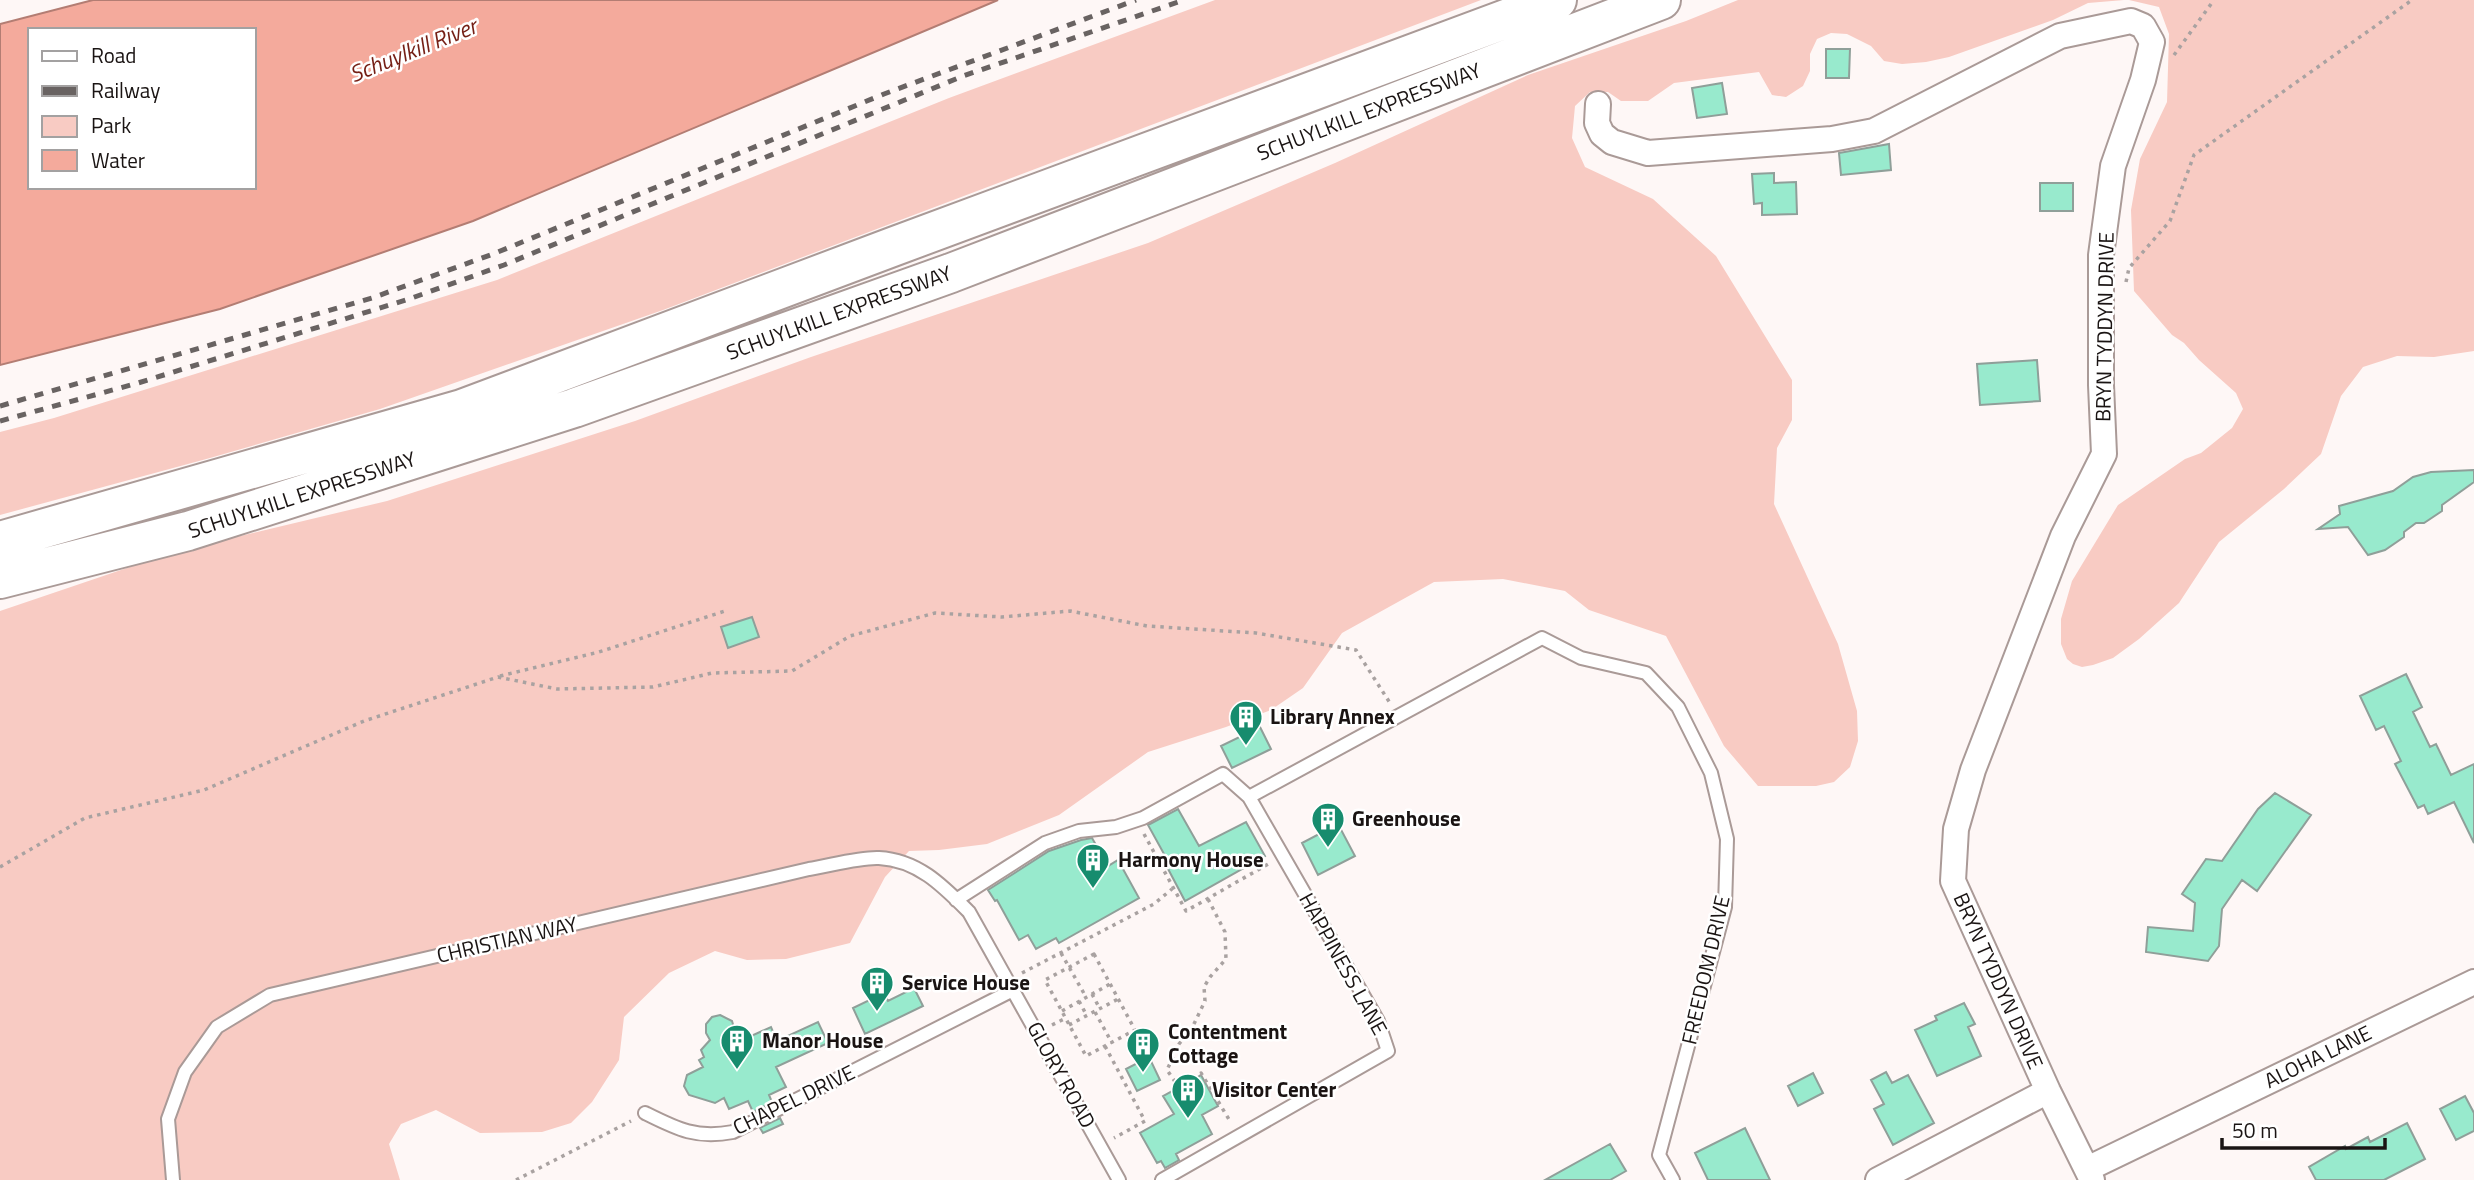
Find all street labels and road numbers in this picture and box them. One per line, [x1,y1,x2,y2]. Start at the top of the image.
street label: SCHUYLKILL EXPRESSWAY [1252,53,1486,169]
street label: BRYN TYDDYN DRIVE [2086,232,2122,422]
street label: SCHUYLKILL EXPRESSWAY [722,256,956,368]
street label: SCHUYLKILL EXPRESSWAY [184,442,420,546]
street label: HAPPINESS LANE [1292,887,1396,1040]
street label: BRYN TYDDYN DRIVE [1946,887,2052,1074]
street label: FREEDOM DRIVE [1672,892,1738,1048]
street label: CHRISTIAN WAY [433,907,581,971]
street label: GLORY ROAD [1019,1015,1104,1134]
street label: ALOHA LANE [2259,1016,2377,1096]
street label: CHAPEL DRIVE [727,1056,860,1142]

